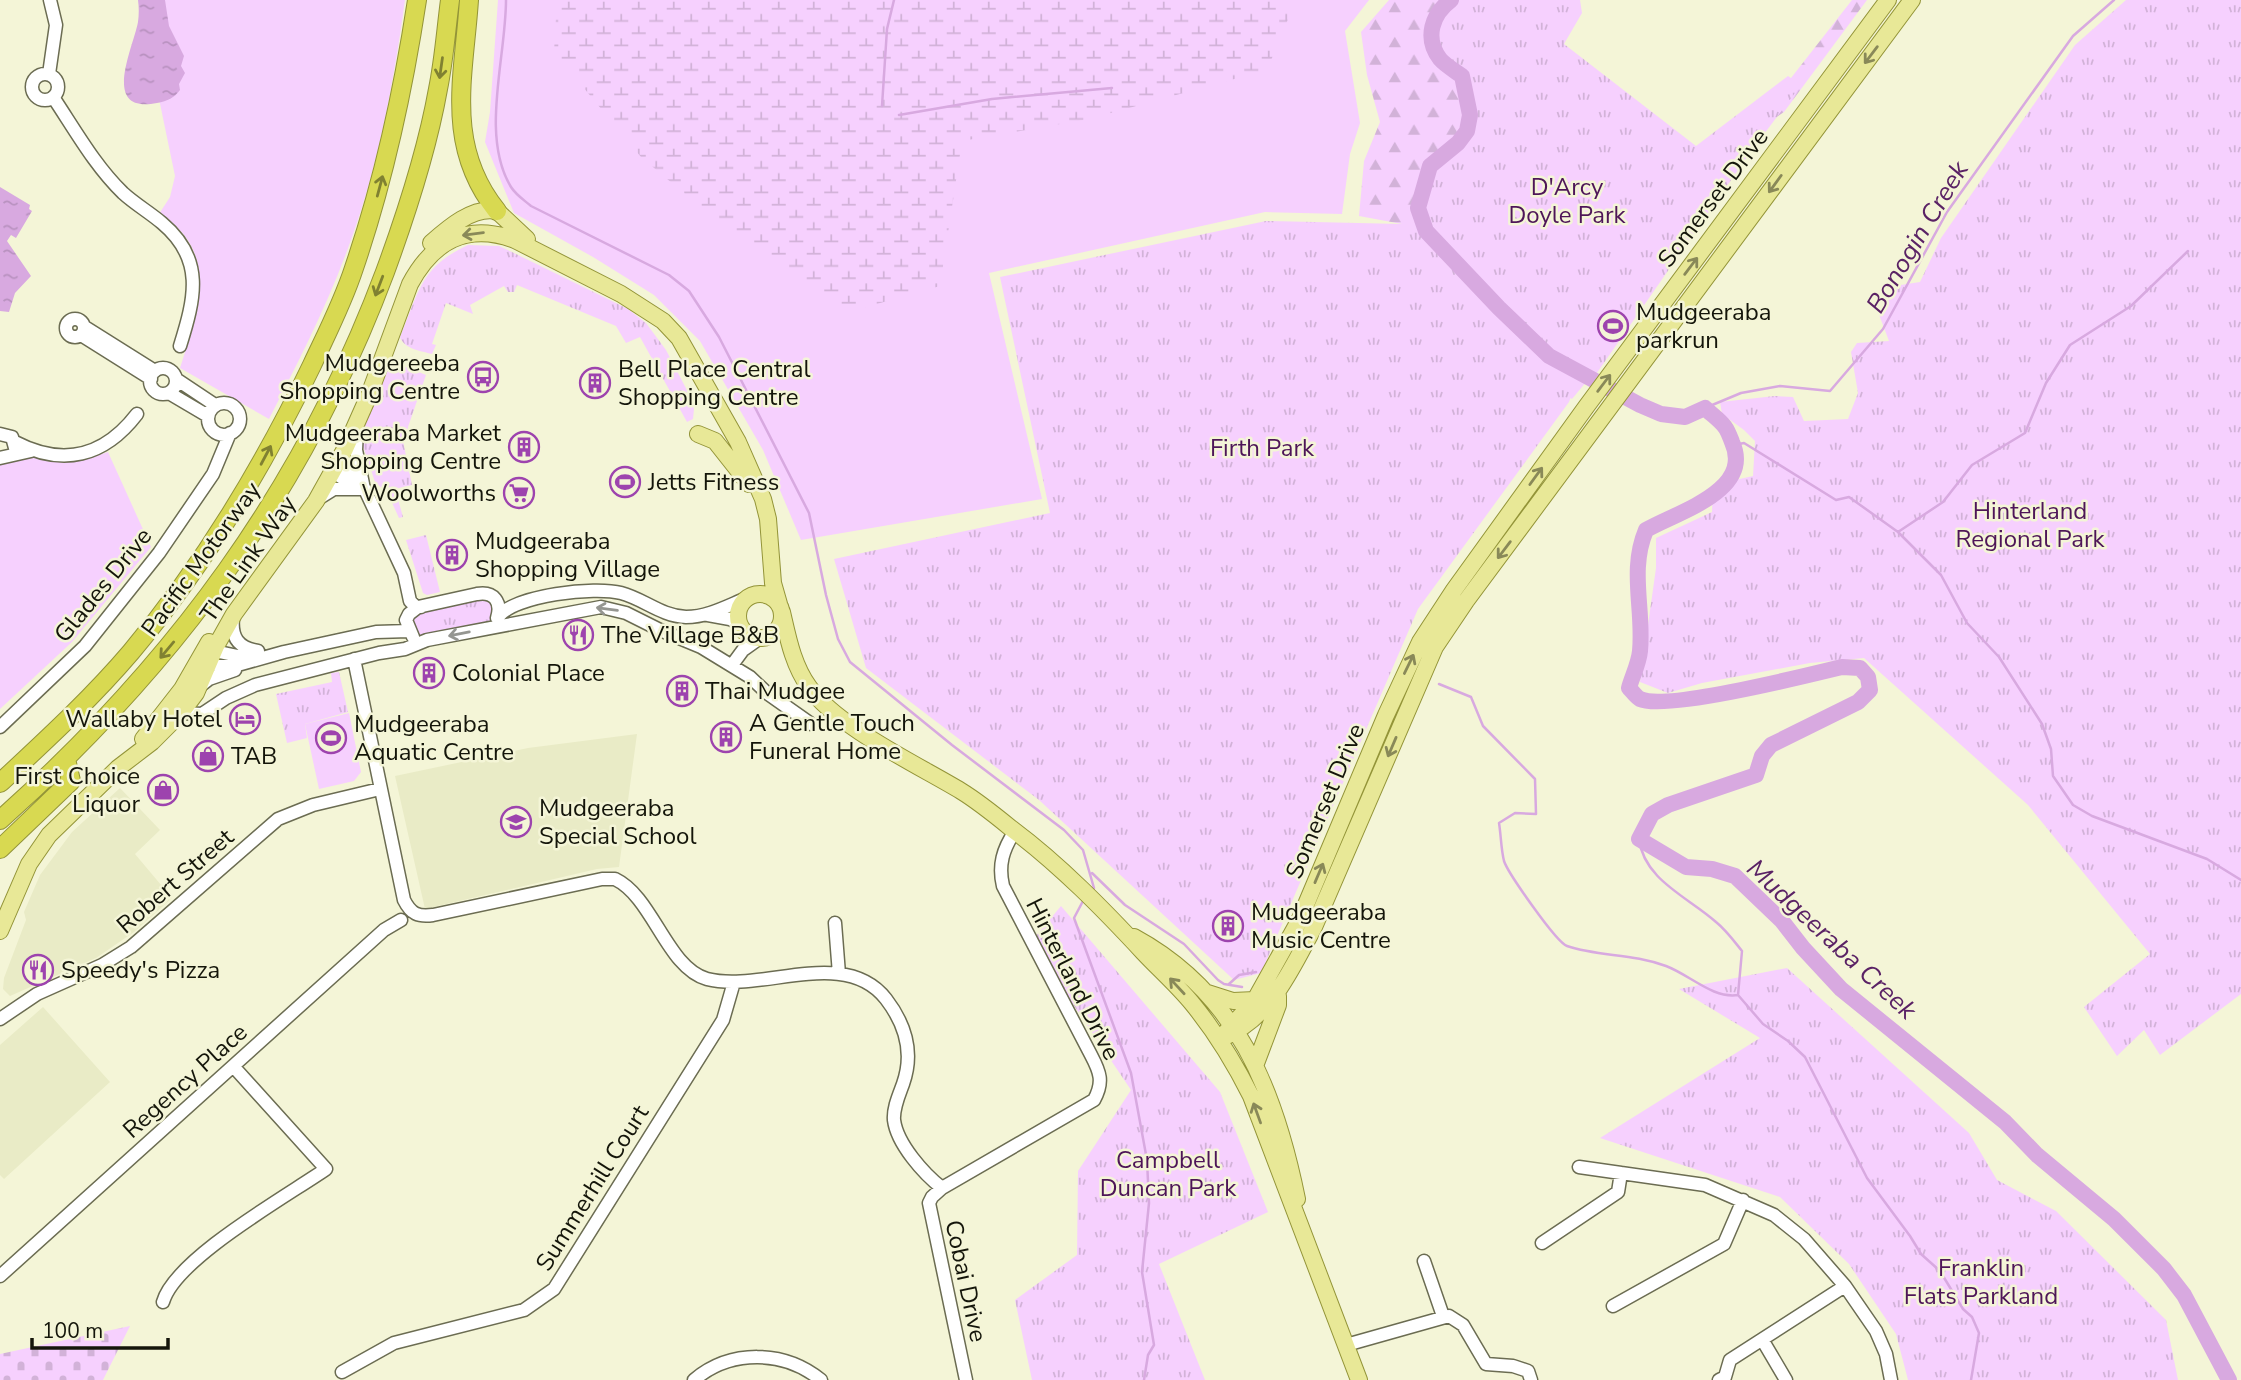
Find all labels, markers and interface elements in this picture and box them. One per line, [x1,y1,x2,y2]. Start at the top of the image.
one-way arrow [1863,45,1878,64]
one-way arrow [435,56,448,79]
street label: Somerset Drive [1650,122,1776,274]
water label: Bonogin Creek [1858,154,1977,320]
park label: D'Arcy Doyle Park [1508,171,1627,231]
one-way arrow [1768,174,1782,193]
one-way arrow [374,175,387,198]
one-way arrow [462,228,485,241]
one-way arrow [1684,257,1699,275]
one-way arrow [372,274,384,296]
place label: Mudgeeraba parkrun [1636,296,1771,356]
sports icon: Mudgeeraba parkrun [1596,309,1630,343]
place label: Mudgereeba Shopping Centre [280,347,460,407]
place label: Bell Place Central Shopping Centre [618,353,811,413]
bus stop icon: Mudgereeba Shopping Centre [466,360,500,394]
building icon: Bell Place Central Shopping Centre [578,366,612,400]
one-way arrow [1597,374,1611,393]
place label: Mudgeeraba Market Shopping Centre [285,417,502,477]
building icon: Mudgeeraba Market Shopping Centre [507,430,541,464]
park label: Firth Park [1210,432,1315,464]
one-way arrow [259,445,273,465]
sports icon: Jetts Fitness [608,465,642,499]
place label: Jetts Fitness [647,466,779,498]
one-way arrow [1529,467,1543,486]
street label: Pacific Motorway [134,475,268,643]
supermarket icon: Woolworths [502,476,536,510]
place label: Woolworths [361,477,496,509]
street label: The Link Way [193,489,304,629]
park label: Hinterland Regional Park [1955,495,2106,555]
street label: Glades Drive [47,521,159,649]
place label: Mudgeeraba Shopping Village [475,525,660,585]
building icon: Mudgeeraba Shopping Village [435,538,469,572]
one-way arrow [1497,540,1511,559]
one-way arrow [596,602,619,615]
restaurant icon: The Village B&B [561,618,595,652]
place label: The Village B&B [601,619,779,651]
one-way arrow [448,627,471,641]
one-way arrow [159,641,175,659]
one-way arrow [1403,654,1417,675]
building icon: Colonial Place [412,656,446,690]
place label: Colonial Place [452,657,605,689]
building icon: Thai Mudgee [665,674,699,708]
place label: Thai Mudgee [705,675,845,707]
hotel icon: Wallaby Hotel [228,702,262,736]
place label: Wallaby Hotel [65,703,222,735]
place label: A Gentle Touch Funeral Home [749,707,915,767]
place label: Mudgeeraba Aquatic Centre [354,708,514,768]
street label: Somerset Drive [1278,718,1372,884]
building icon: A Gentle Touch Funeral Home [709,720,743,754]
sports icon: Mudgeeraba Aquatic Centre [314,721,348,755]
one-way arrow [1384,735,1397,757]
shop icon: TAB [191,739,225,773]
place label: TAB [231,740,277,772]
place label: First Choice Liquor [14,760,140,820]
shop icon: First Choice Liquor [146,773,180,807]
place label: Mudgeeraba Special School [539,792,697,852]
school or university icon: Mudgeeraba Special School [499,805,533,839]
street label: Robert Street [110,821,241,941]
water label: Mudgeeraba Creek [1739,851,1925,1028]
one-way arrow [1313,863,1326,885]
street label: Hinterland Drive [1018,893,1128,1065]
place label: Mudgeeraba Music Centre [1251,896,1391,956]
building icon: Mudgeeraba Music Centre [1211,909,1245,943]
restaurant icon: Speedy's Pizza [21,953,55,987]
place label: Speedy's Pizza [61,954,220,986]
one-way arrow [1168,978,1185,995]
street label: Regency Place [116,1016,254,1146]
street label: Summerhill Court [528,1098,656,1277]
one-way arrow [1250,1103,1262,1124]
park label: Campbell Duncan Park [1100,1144,1237,1204]
street label: Cobai Drive [937,1217,995,1345]
park label: Franklin Flats Parkland [1904,1252,2058,1312]
scale bar [32,1306,168,1350]
text: 100 m [42,1317,103,1345]

